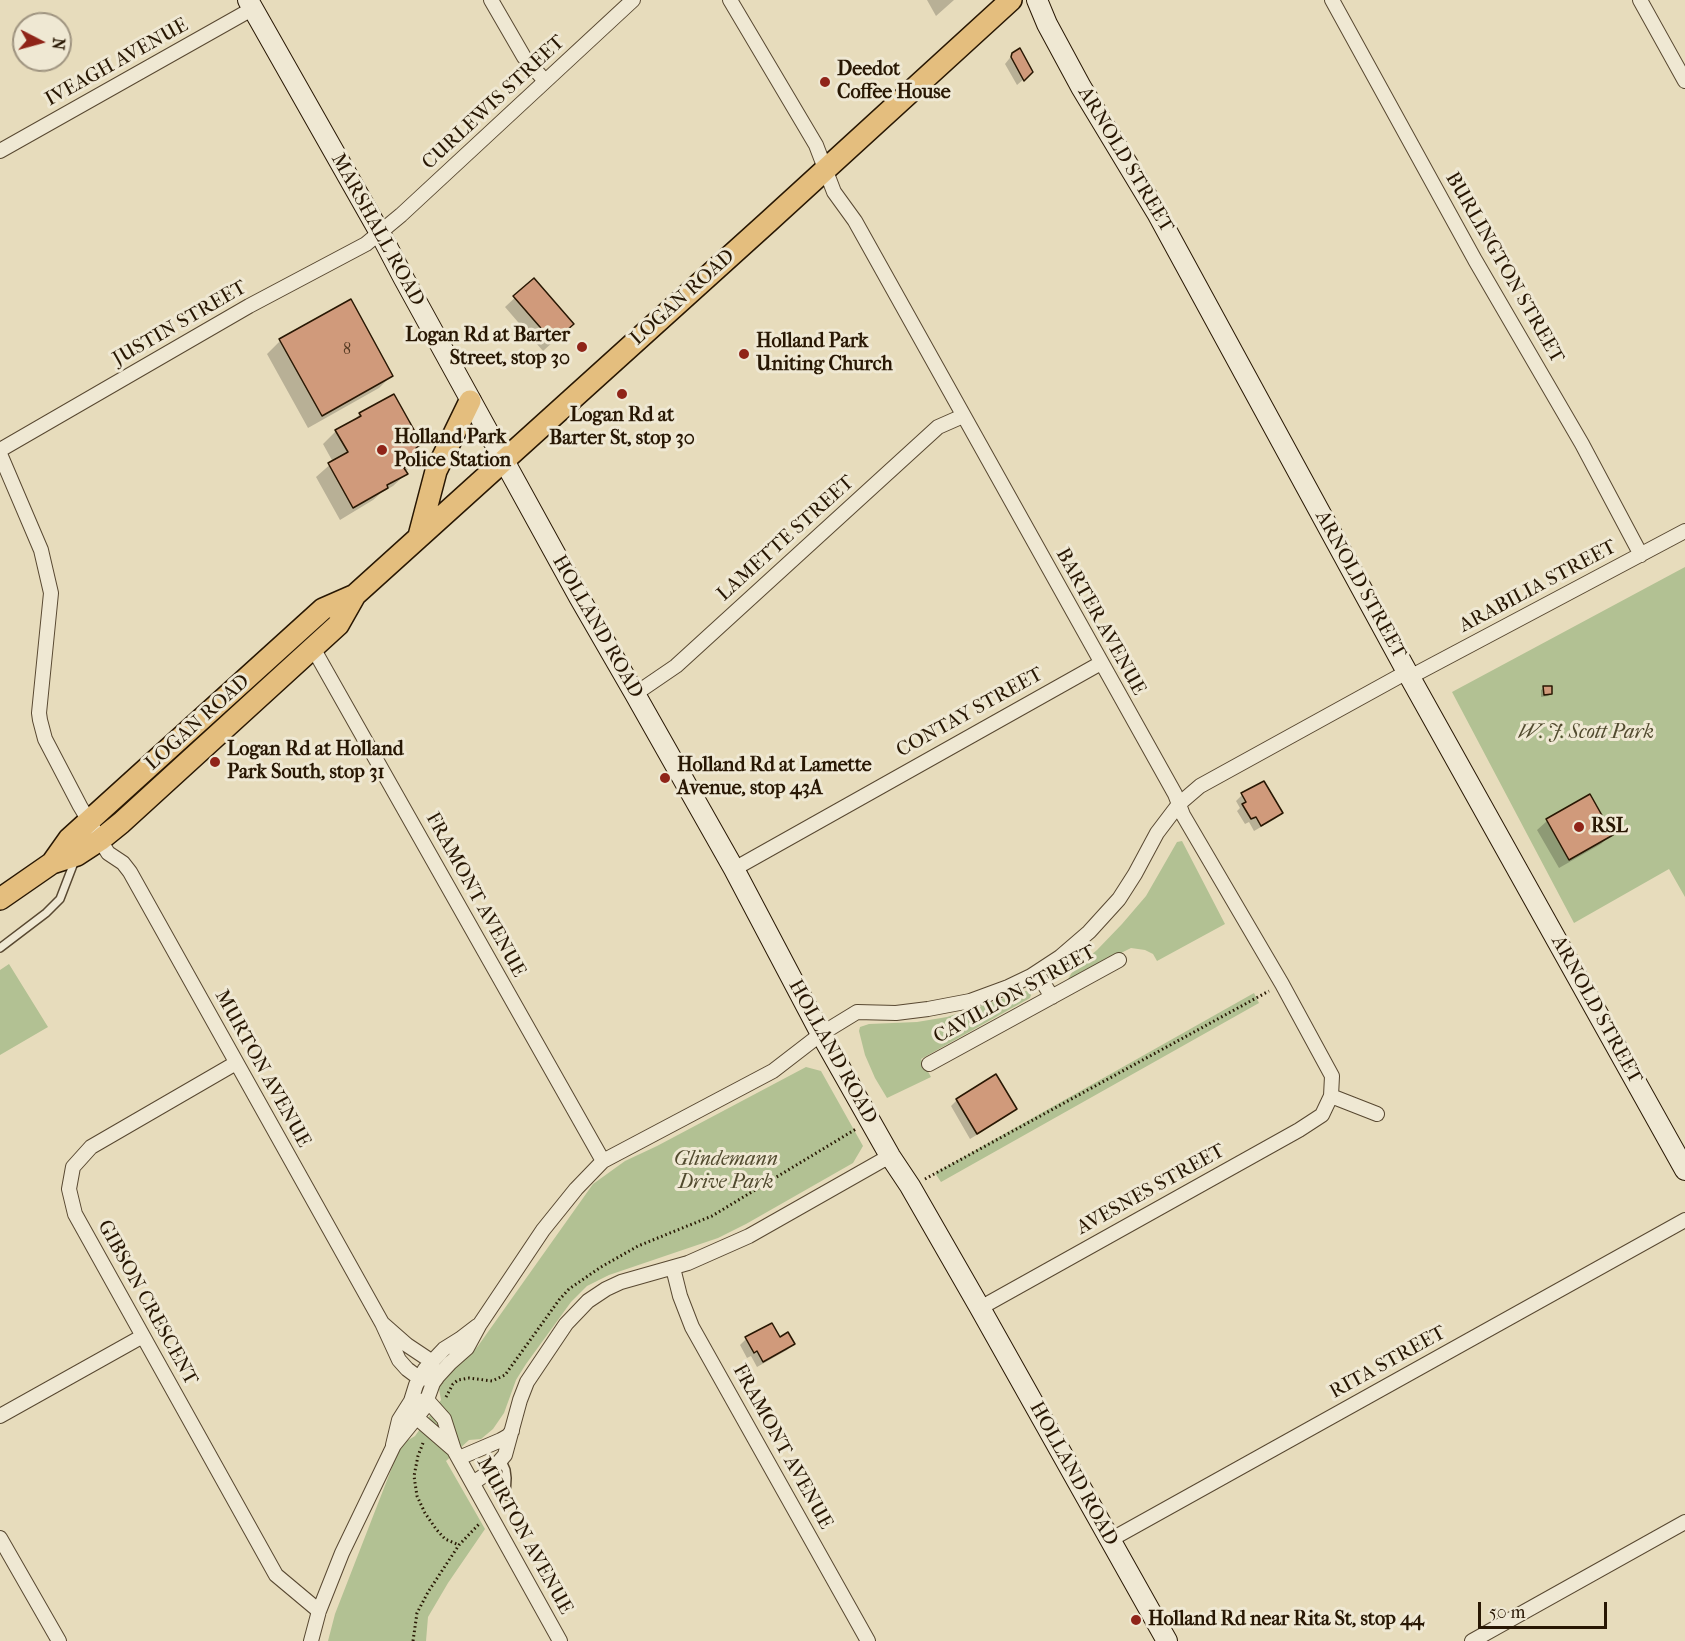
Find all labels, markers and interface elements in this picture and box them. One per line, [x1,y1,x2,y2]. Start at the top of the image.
north arrow [12,12,72,72]
street label: IVEAGH AVENUE [41,14,193,112]
street label: CURLEWIS STREET [418,31,570,175]
place label: Deedot Coffee House [837,58,951,105]
marker: Deedot Coffee House [818,75,832,89]
street label: ARNOLD STREET [1072,83,1178,237]
street label: MARSHALL ROAD [325,149,429,311]
street label: BURLINGTON STREET [1439,168,1569,368]
street label: LOGAN ROAD [626,245,740,351]
street label: JUSTIN STREET [109,276,251,372]
place label: Logan Rd at Barter Street, stop 30 [405,324,570,371]
place label: Holland Park Uniting Church [756,330,893,377]
house number: 8 [343,340,351,360]
marker: Logan Rd at Barter Street, stop 30 [575,340,589,354]
marker: Holland Park Uniting Church [737,347,751,361]
marker: Logan Rd at Barter St, stop 30 [615,387,629,401]
place label: Logan Rd at Barter St, stop 30 [549,404,695,451]
place label: Holland Park Police Station [394,426,511,473]
marker: Holland Park Police Station [375,443,389,457]
street label: LAMETTE STREET [713,471,859,607]
street label: ARNOLD STREET [1309,507,1411,663]
street label: ARABILIA STREET [1455,535,1621,639]
street label: BARTER AVENUE [1050,544,1150,700]
street label: HOLLAND ROAD [546,551,648,703]
street label: CONTAY STREET [893,663,1047,763]
street label: LOGAN ROAD [141,670,255,776]
park label: W. J. Scott Park [1518,721,1654,745]
place label: Logan Rd at Holland Park South, stop 31 [227,738,404,785]
place label: Holland Rd at Lamette Avenue, stop 43A [677,754,872,801]
marker: Logan Rd at Holland Park South, stop 31 [208,755,222,769]
marker: Holland Rd at Lamette Avenue, stop 43A [658,771,672,785]
street label: FRAMONT AVENUE [420,808,530,982]
place label: RSL [1591,815,1628,839]
marker: RSL [1572,820,1586,834]
street label: ARNOLD STREET [1545,932,1647,1088]
street label: CAVILLON STREET [930,941,1100,1049]
street label: HOLLAND ROAD [782,976,882,1128]
street label: MURTON AVENUE [209,986,315,1152]
street label: AVESNES STREET [1073,1139,1229,1241]
park label: Glindemann Drive Park [674,1148,778,1195]
street label: GIBSON CRESCENT [92,1216,202,1390]
street label: RITA STREET [1326,1321,1450,1405]
street label: FRAMONT AVENUE [727,1360,837,1534]
street label: HOLLAND ROAD [1023,1398,1123,1550]
street label: MURTON AVENUE [471,1453,577,1619]
scale bar [1481,1590,1610,1628]
text: 50 m [1489,1602,1525,1623]
place label: Holland Rd near Rita St, stop 44 [1148,1608,1424,1632]
marker: Holland Rd near Rita St, stop 44 [1129,1613,1143,1627]

